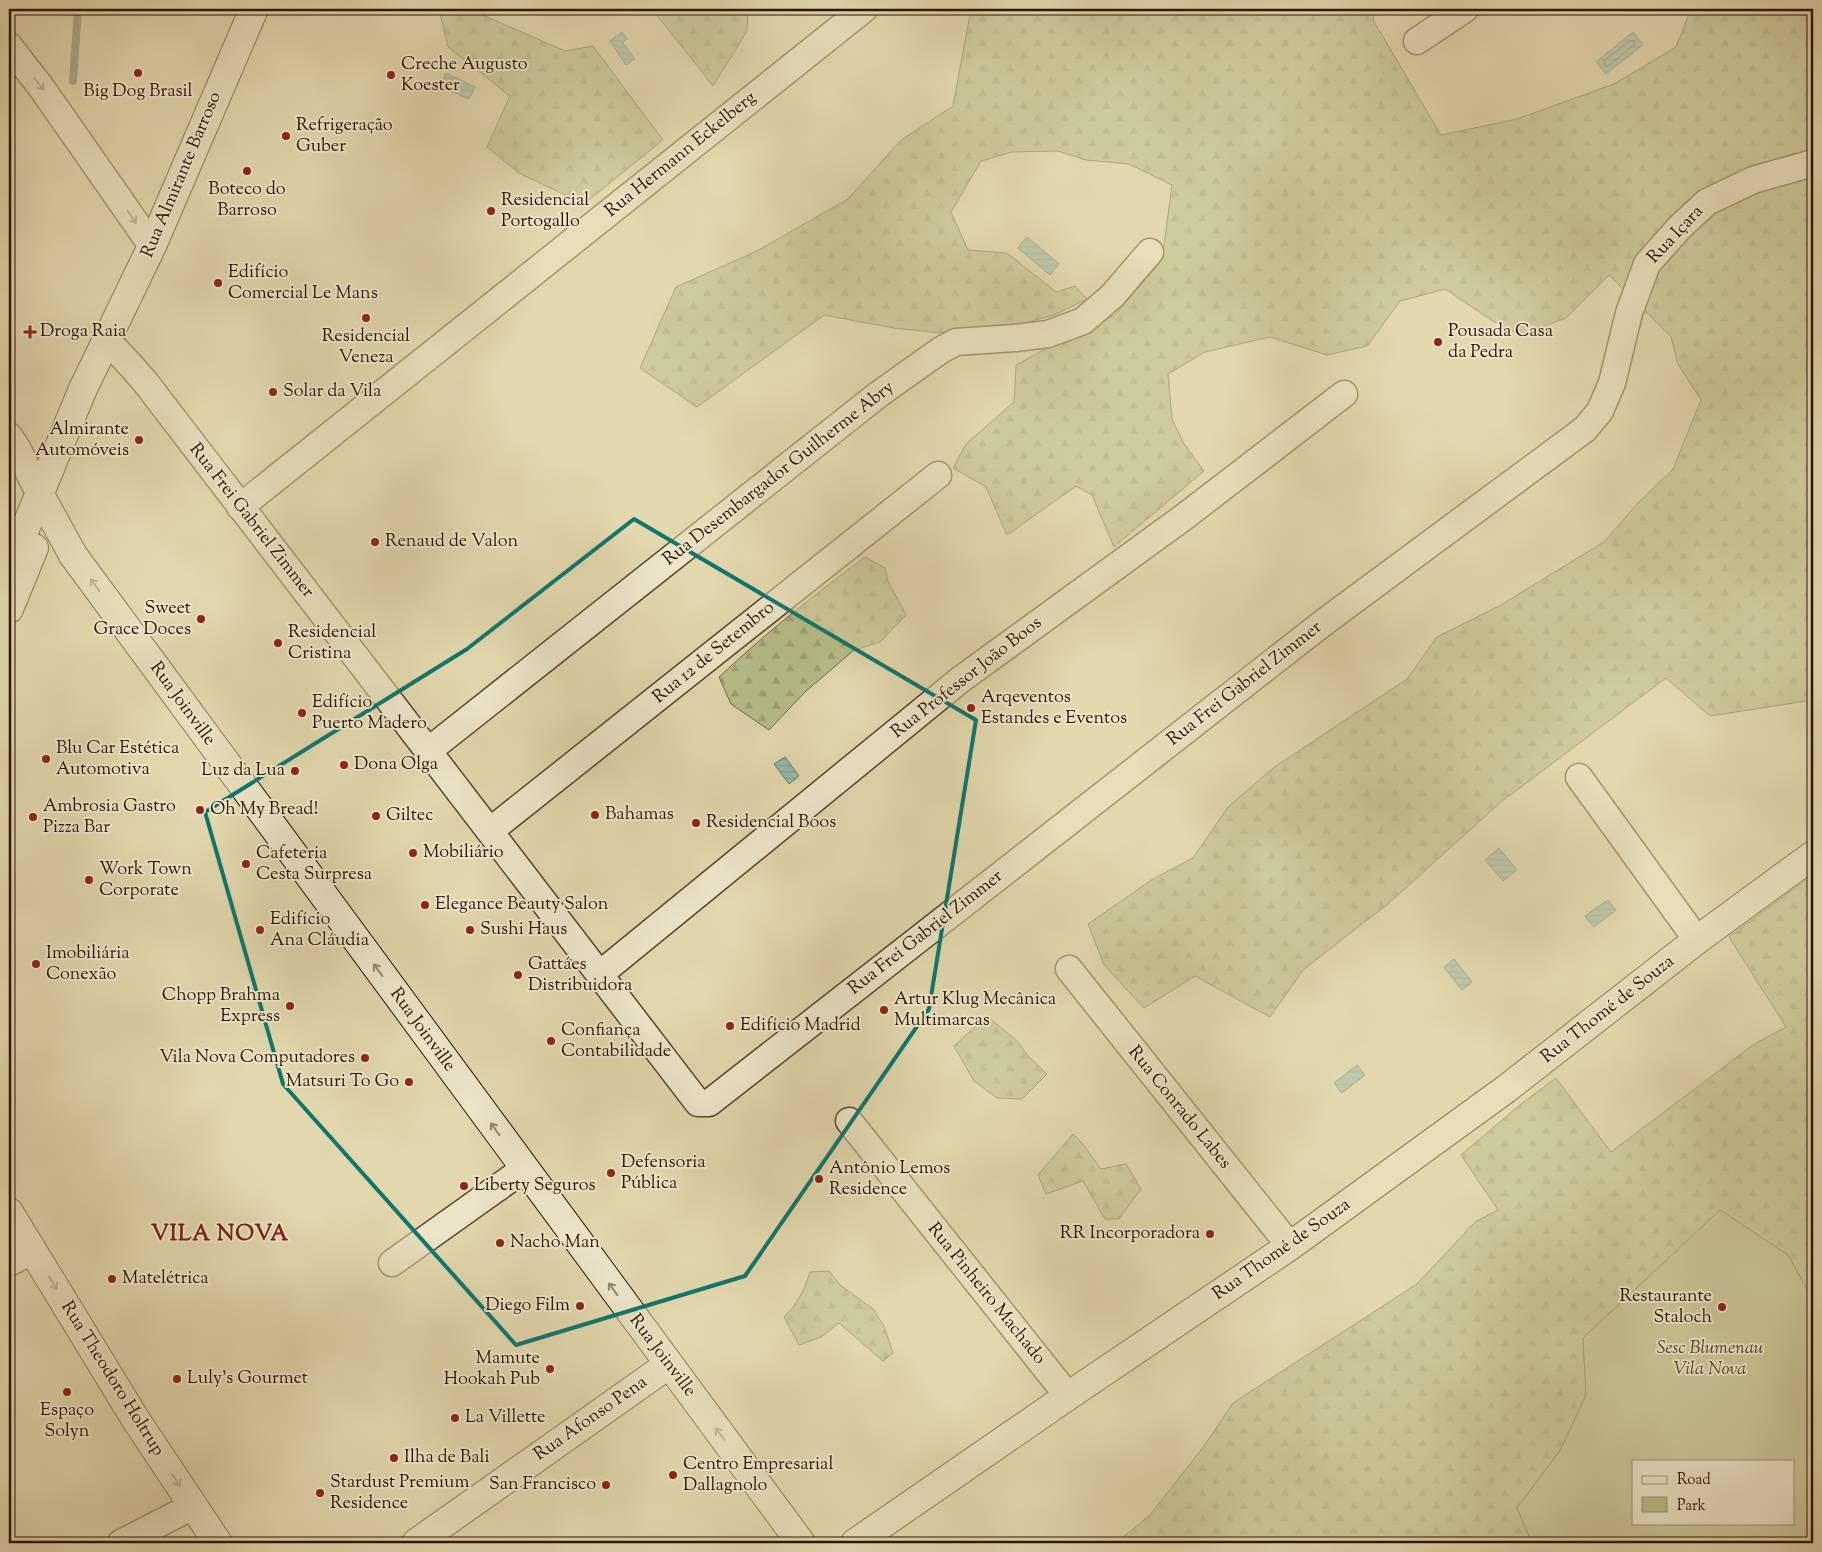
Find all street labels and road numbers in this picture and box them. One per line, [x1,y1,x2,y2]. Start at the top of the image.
street label: Rua Hermann Eckelberg [600,86,762,224]
street label: Rua Almirante Barroso [135,88,229,262]
street label: Rua Içara [1642,200,1710,270]
street label: Rua Desembargador Guilherme Abry [658,375,900,573]
street label: Rua Frei Gabriel Zimmer [182,438,320,604]
street label: Rua 12 de Setembro [647,596,781,710]
street label: Rua Professor João Boos [886,611,1048,745]
street label: Rua Frei Gabriel Zimmer [1162,615,1328,753]
street label: Rua Joinville [143,657,221,751]
street label: Rua Frei Gabriel Zimmer [843,864,1009,1002]
street label: Rua Thomé de Souza [1536,950,1680,1070]
street label: Rua Joinville [383,983,461,1077]
street label: Rua Conrado Labes [1121,1041,1237,1175]
street label: Rua Thomé de Souza [1208,1193,1356,1307]
street label: Rua Pinheiro Machado [921,1217,1052,1371]
street label: Rua Theodoro Holtrup [54,1296,170,1462]
street label: Rua Joinville [622,1309,702,1403]
street label: Rua Afonso Pena [529,1370,653,1468]

